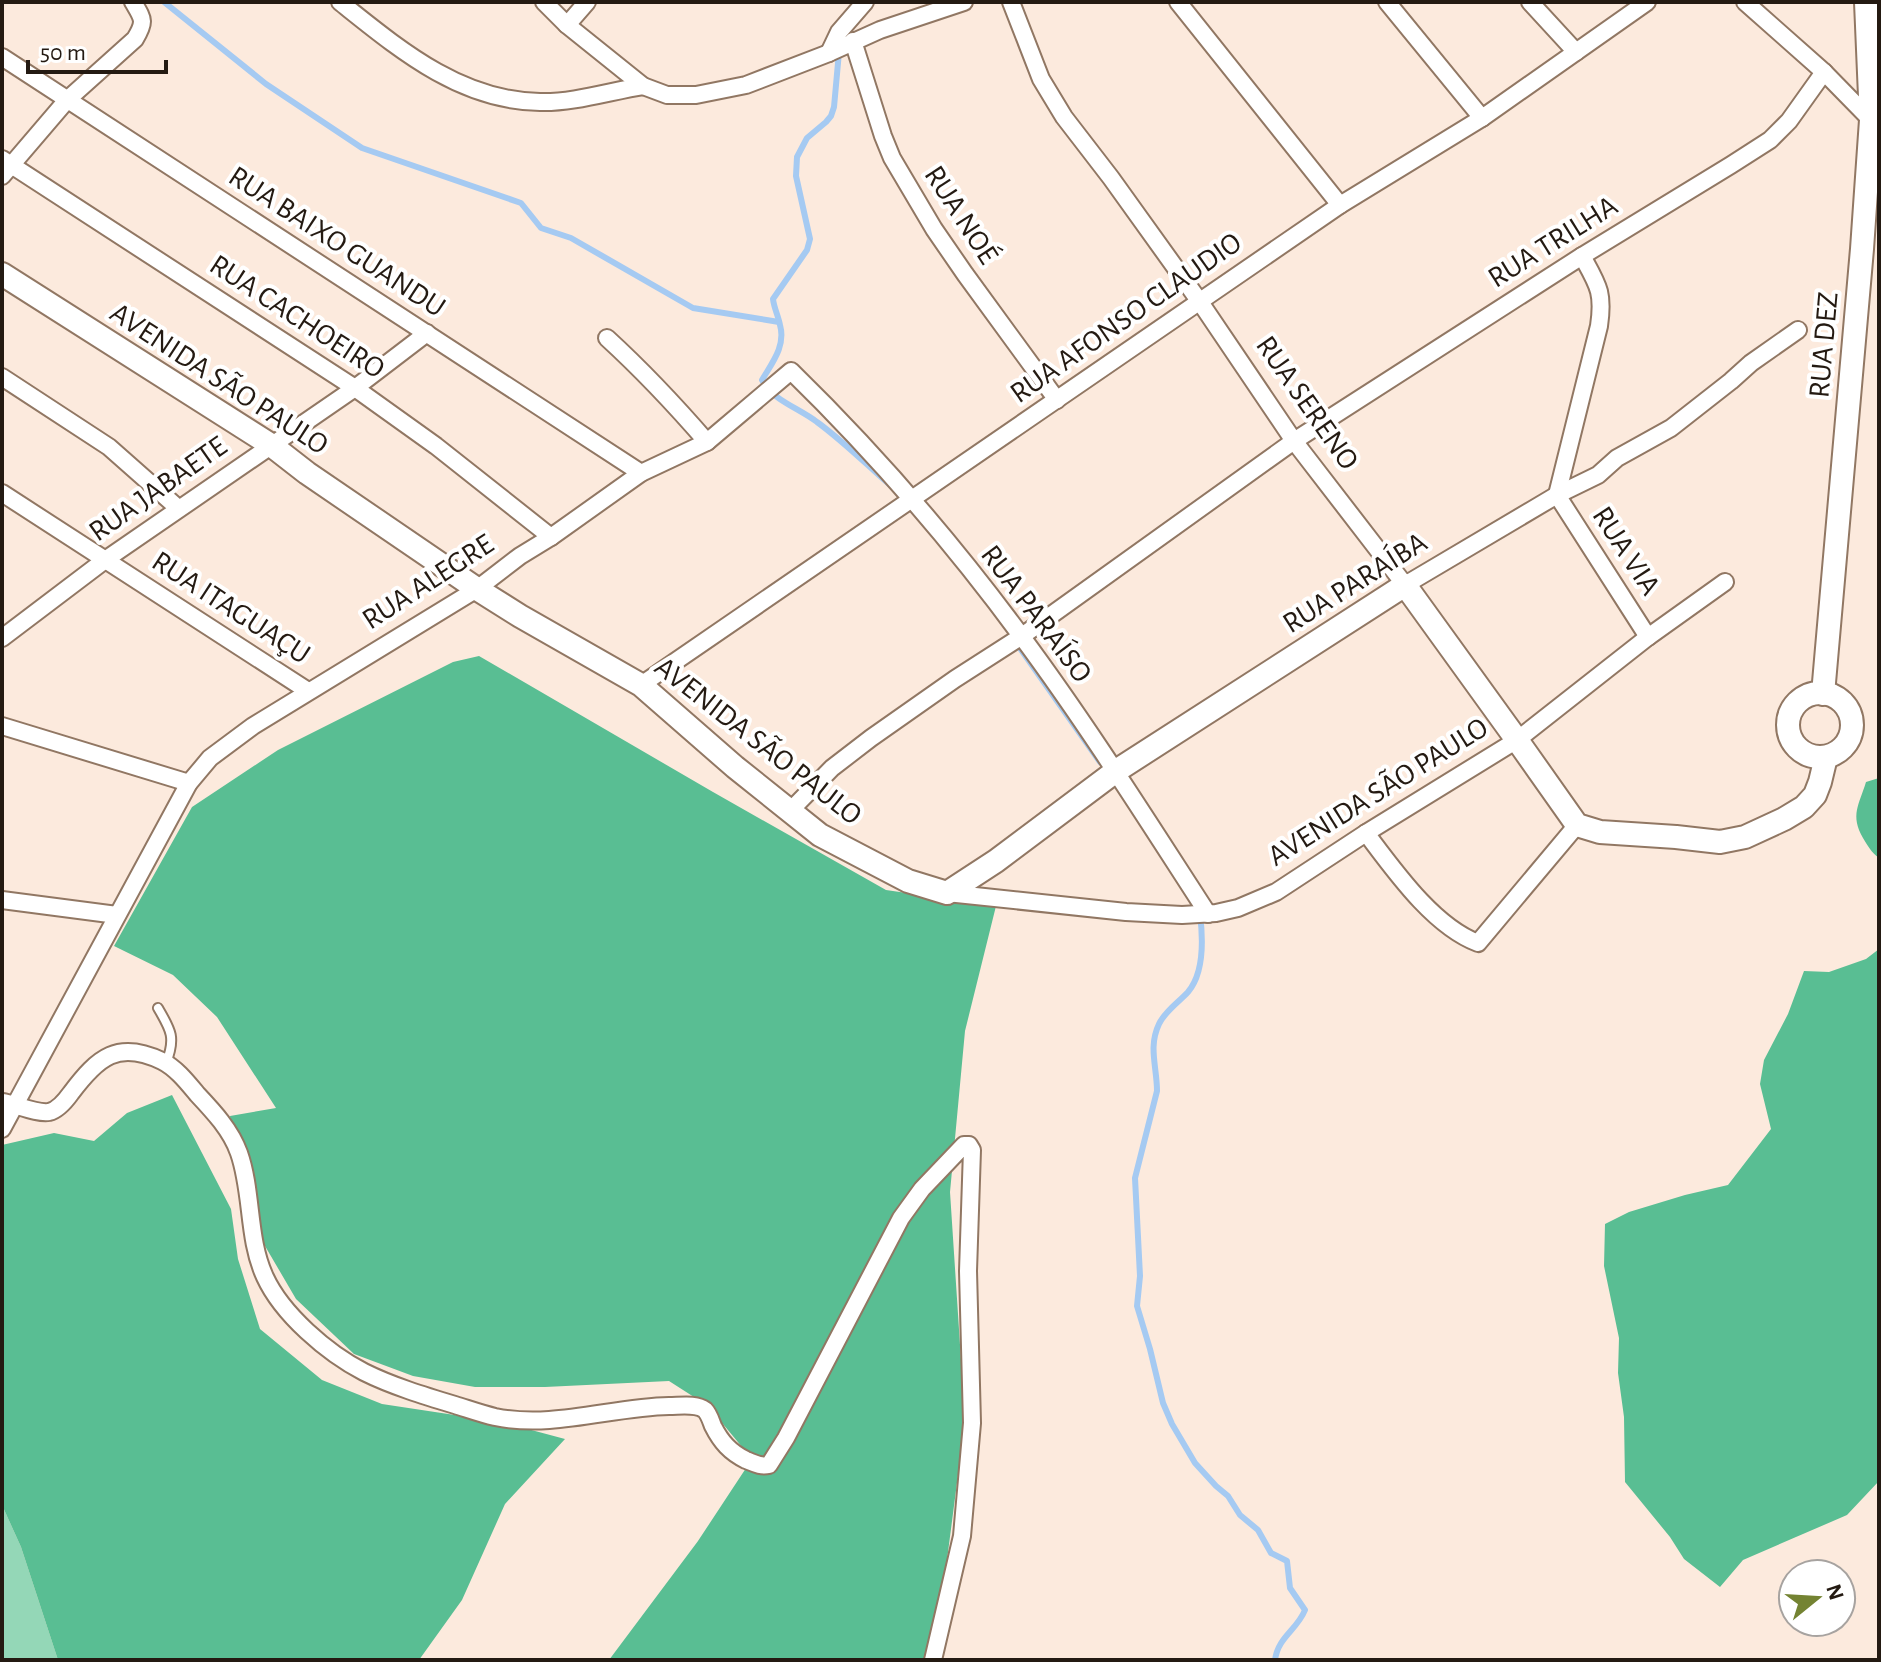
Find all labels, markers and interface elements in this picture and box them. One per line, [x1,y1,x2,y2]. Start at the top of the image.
scale bar [28,24,166,74]
text: 50 m [40,41,86,65]
street label: RUA NOÉ [918,160,1005,269]
street label: RUA BAIXO GUANDU [223,161,451,323]
street label: RUA TRILHA [1483,191,1623,293]
street label: RUA AFONSO CLAUDIO [1005,227,1247,409]
street label: RUA CACHOEIRO [204,249,390,385]
street label: RUA DEZ [1804,291,1844,399]
street label: AVENIDA SÃO PAULO [105,296,334,461]
street label: RUA SERENO [1250,331,1364,475]
street label: RUA JABAETE [84,431,232,547]
street label: RUA VIA [1586,501,1666,601]
street label: RUA PARAÍBA [1277,525,1432,639]
street label: RUA ALEGRE [357,529,499,635]
street label: RUA PARAÍSO [975,539,1099,688]
street label: RUA ITAGUAÇU [147,546,315,670]
street label: AVENIDA SÃO PAULO [649,650,868,831]
street label: AVENIDA SÃO PAULO [1262,711,1493,872]
north arrow [1777,1558,1857,1638]
text: N [1822,1581,1848,1603]

